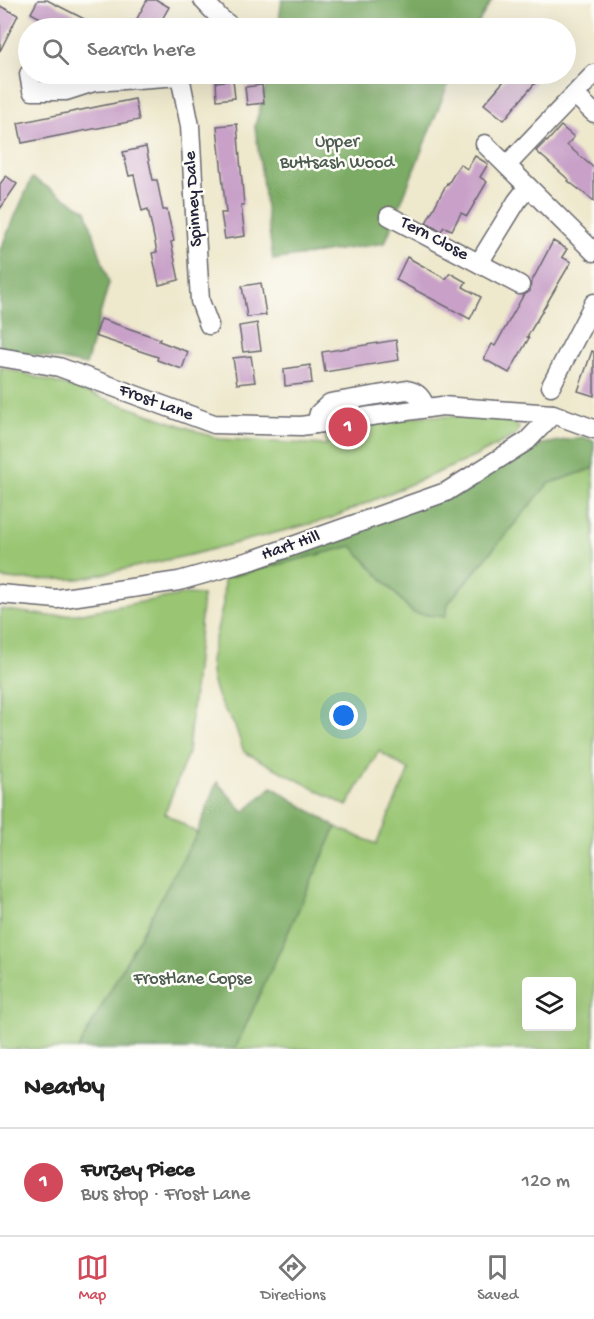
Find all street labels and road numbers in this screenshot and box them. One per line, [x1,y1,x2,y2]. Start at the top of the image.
street label: Spinney Dale [180,150,208,247]
street label: Tern Close [395,212,472,266]
street label: Frost Lane [115,380,197,426]
street label: Hart Hill [259,526,323,566]

